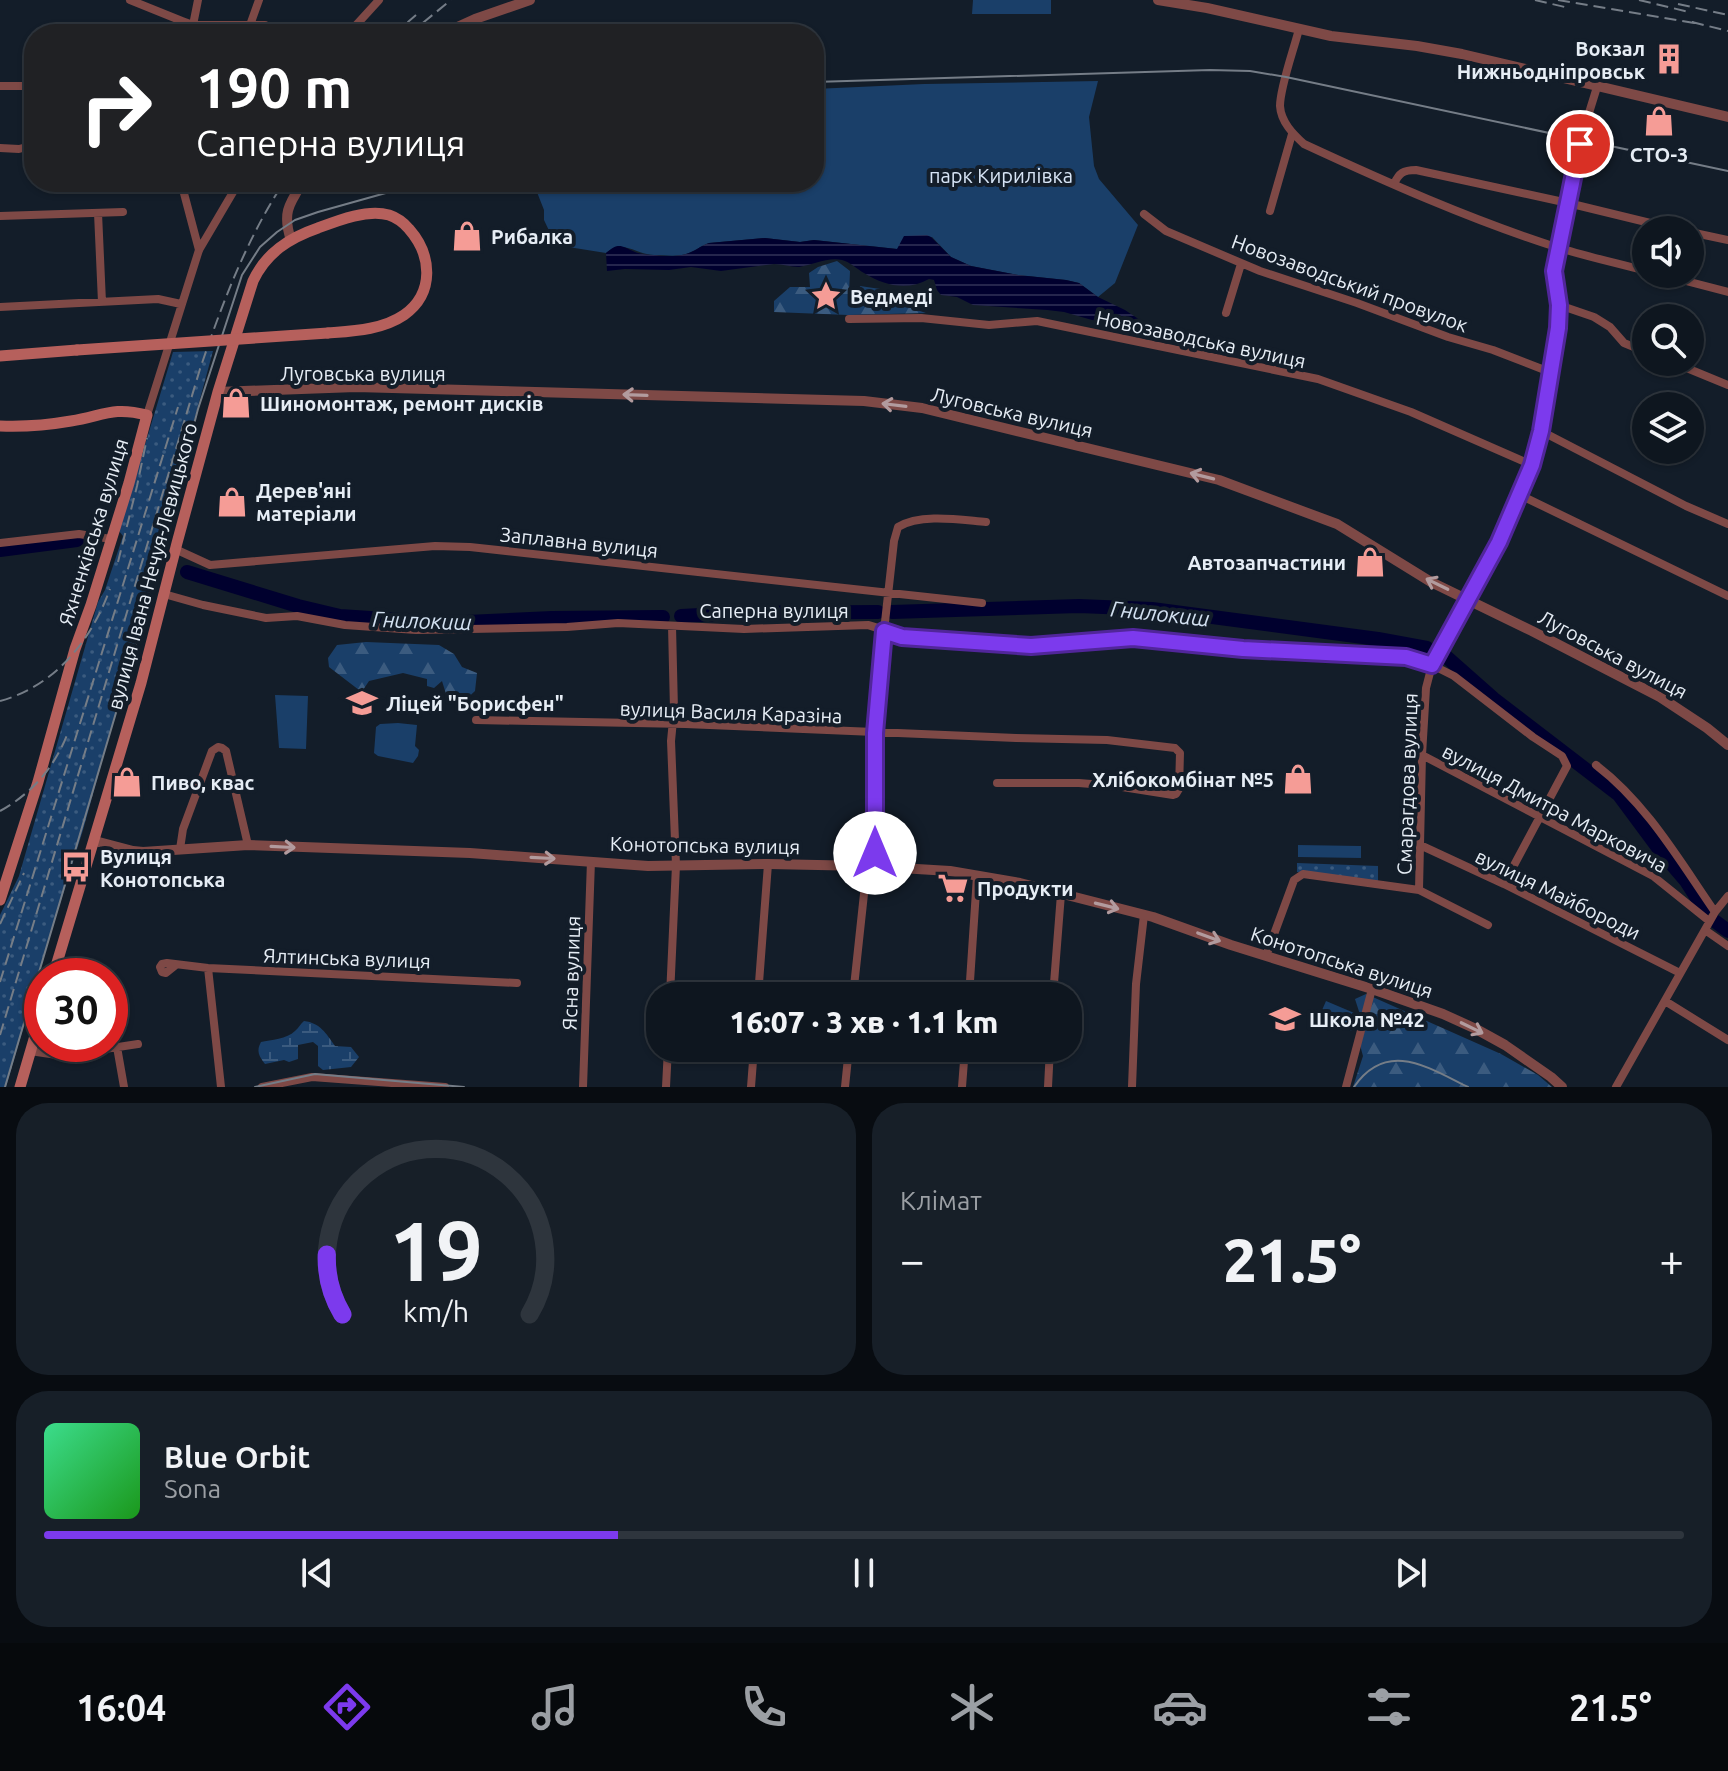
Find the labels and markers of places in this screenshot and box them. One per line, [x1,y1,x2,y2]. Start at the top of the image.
place label: Вокзал Нижньодніпровськ [1457,37,1646,83]
building icon: Вокзал Нижньодніпровськ [1652,42,1686,76]
shop icon: СТО-3 [1642,104,1676,138]
pin [1546,110,1614,178]
place label: СТО-3 [1630,143,1688,166]
shop icon: Рибалка [450,219,484,253]
place label: Рибалка [491,225,573,248]
place icon: Ведмеді [809,279,843,313]
place label: Ведмеді [850,285,933,308]
shop icon: Шиномонтаж, ремонт дисків [219,386,253,420]
place label: Шиномонтаж, ремонт дисків [260,392,544,415]
place label: Дерев'янi матерiали [256,479,357,525]
shop icon: Дерев'янi матерiали [215,485,249,519]
shop icon: Автозапчастини [1353,545,1387,579]
place label: Автозапчастини [1187,551,1346,574]
school or university icon: Ліцей "Борисфен" [345,686,379,720]
place label: Ліцей "Борисфен" [386,692,564,715]
shop icon: Хлібокомбінат №5 [1281,762,1315,796]
shop icon: Пиво, квас [110,765,144,799]
place label: Хлібокомбінат №5 [1092,768,1274,791]
place label: Пиво, квас [151,771,255,794]
place label: Вулиця Конотопська [100,845,225,891]
bus stop icon: Вулиця Конотопська [59,850,93,884]
supermarket icon: Продукти [936,871,970,905]
place label: Продукти [977,877,1074,900]
school or university icon: Школа №42 [1268,1002,1302,1036]
place label: Школа №42 [1309,1008,1425,1031]

